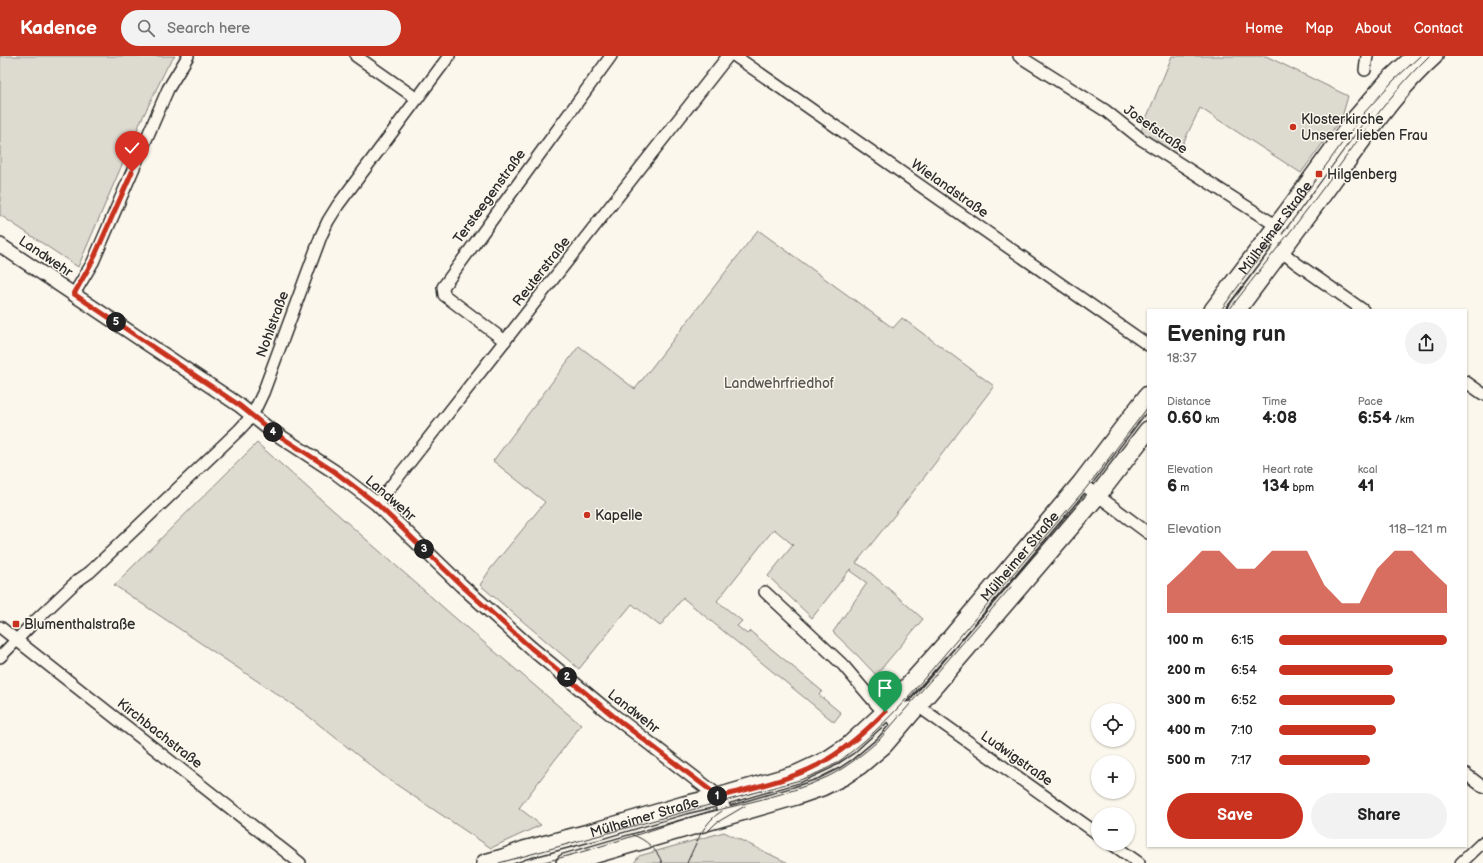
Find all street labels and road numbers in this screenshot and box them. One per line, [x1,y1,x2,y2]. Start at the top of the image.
street label: Josefstraße [1120,101,1191,158]
street label: Tersteegenstraße [450,146,529,247]
street label: Wielandstraße [908,155,992,221]
street label: Mülheimer Straße [1235,178,1316,278]
street label: Landwehr [16,232,77,281]
street label: Reuterstraße [509,233,574,309]
street label: Nohlstraße [253,289,292,360]
street label: Landwehr [362,472,420,526]
street label: Mülheimer Straße [977,508,1063,605]
street label: Landwehr [604,686,664,738]
street label: Kirchbachstraße [114,695,206,772]
street label: Ludwigstraße [977,727,1056,789]
street label: Mülheimer Straße [588,794,701,841]

